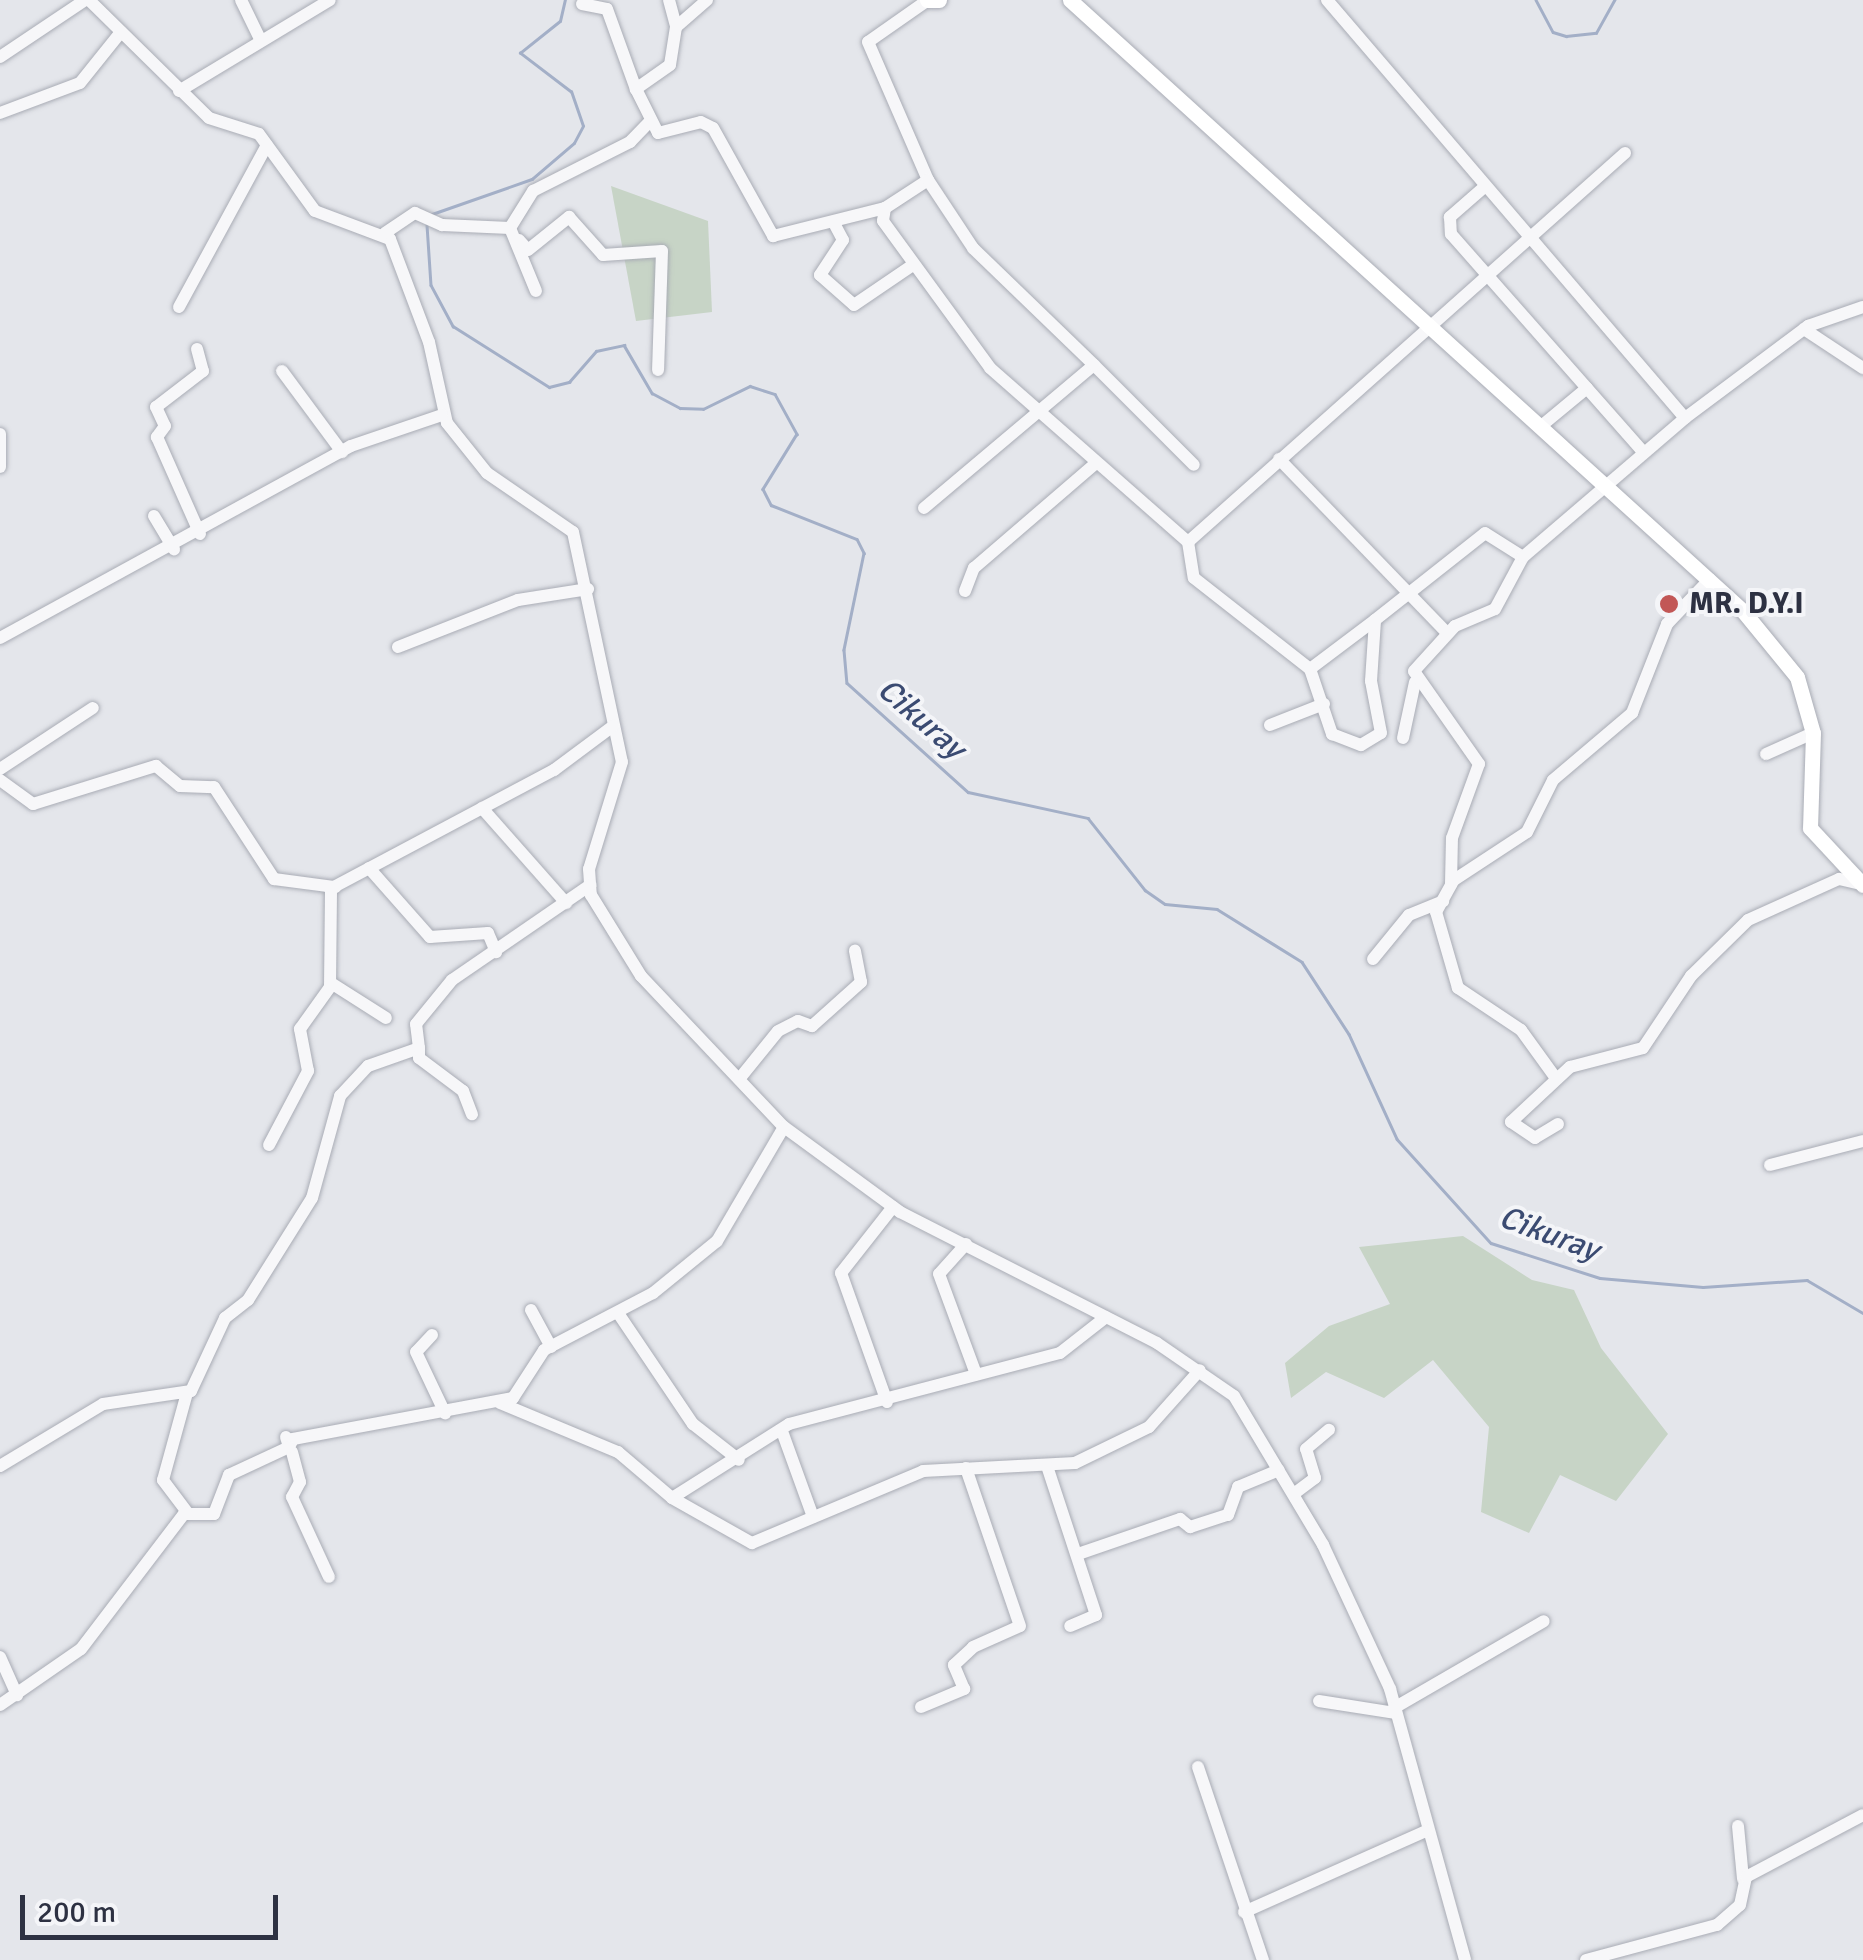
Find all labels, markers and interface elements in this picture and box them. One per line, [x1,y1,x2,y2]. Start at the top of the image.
place label: MR. D.Y.I [1689,586,1804,622]
marker: MR. D.Y.I [1658,593,1680,615]
water label: Cikuray [869,671,973,767]
water label: Cikuray [1494,1198,1604,1270]
scale bar [25,1875,282,1937]
text: 200 m [37,1894,116,1931]

